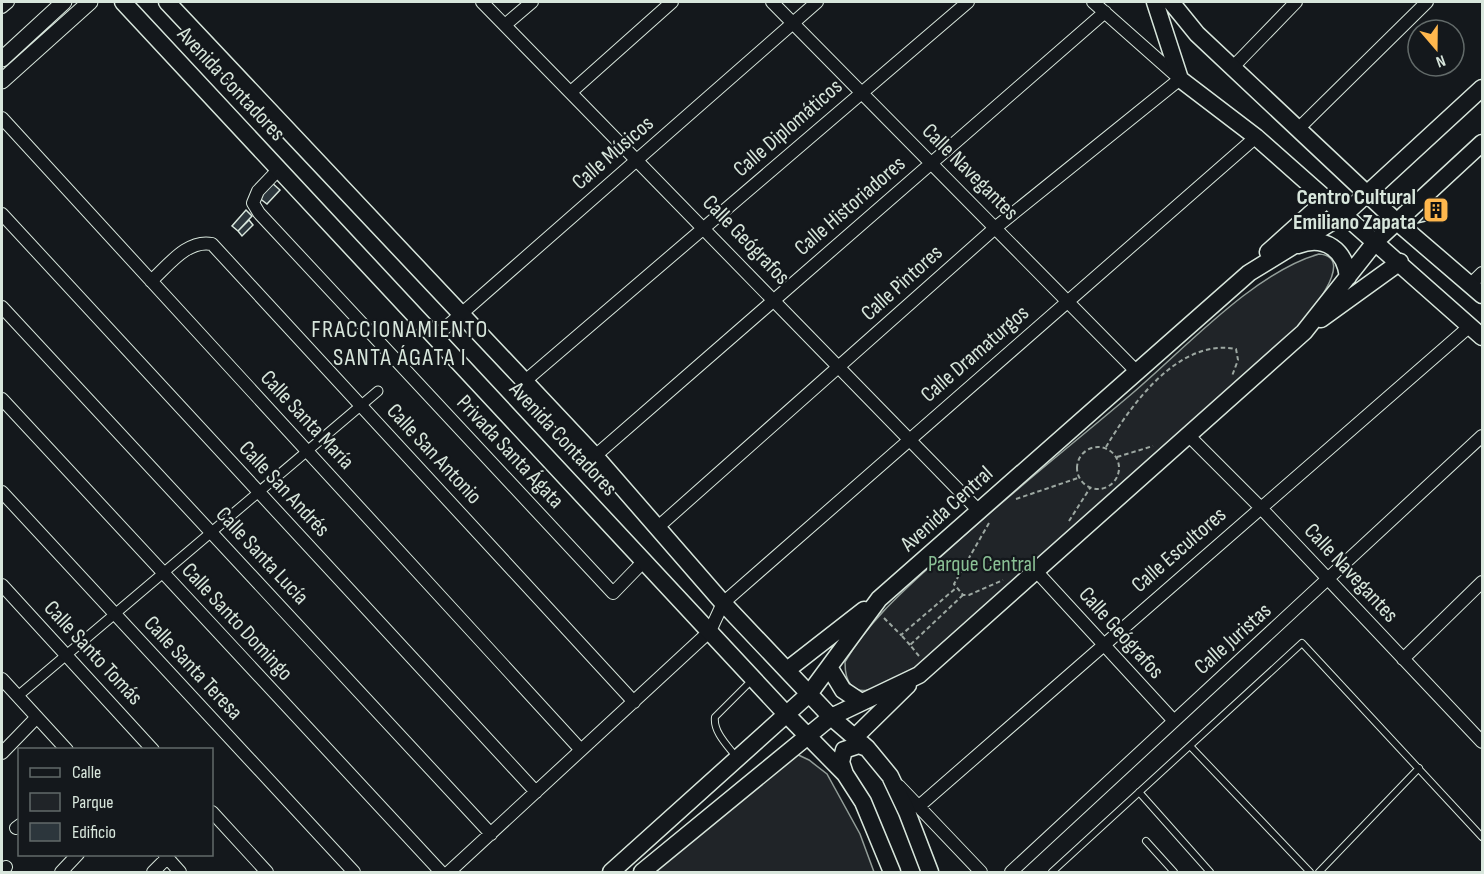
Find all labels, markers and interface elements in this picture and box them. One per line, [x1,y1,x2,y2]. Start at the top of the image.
north arrow [1406,18,1466,78]
street label: Avenida Contadores [171,21,291,147]
text: N [1433,50,1448,71]
street label: Calle Diplomáticos [728,73,848,183]
street label: Calle Músicos [567,110,659,196]
street label: Calle Navegantes [916,118,1024,226]
street label: Calle Historiadores [789,150,911,261]
place label: Centro Cultural Emiliano Zapata [1293,184,1416,236]
street label: Calle Geógrafos [697,189,795,291]
building icon: Centro Cultural Emiliano Zapata [1421,195,1451,225]
street label: Calle Pintores [856,239,948,327]
street label: Calle Dramaturgos [915,300,1035,408]
district label: FRACCIONAMIENTO SANTA ÁGATA I [311,315,489,372]
street label: Calle Santa María [254,365,360,475]
street label: Avenida Contadores [503,376,623,502]
street label: Privada Santa Ágata [451,390,569,514]
street label: Calle San Antonio [381,398,487,510]
street label: Calle San Andrés [233,435,335,543]
street label: Avenida Central [894,460,999,558]
street label: Calle Santa Lucía [210,501,314,611]
street label: Calle Escultores [1126,501,1232,598]
street label: Calle Navegantes [1298,518,1404,628]
park label: Parque Central [928,551,1036,578]
street label: Calle Santo Domingo [176,557,298,687]
street label: Calle Geógrafos [1073,581,1169,685]
street label: Calle Santo Tomás [38,595,148,711]
street label: Calle Juristas [1189,597,1277,681]
street label: Calle Santa Teresa [138,610,248,726]
legend [18,748,213,856]
text: Calle [72,762,101,783]
text: Parque [72,792,113,813]
text: Edificio [72,822,116,843]

